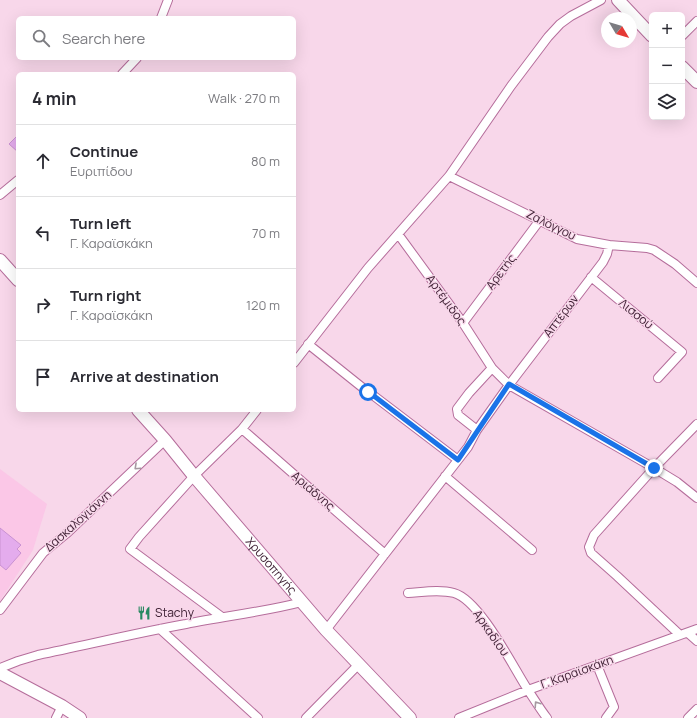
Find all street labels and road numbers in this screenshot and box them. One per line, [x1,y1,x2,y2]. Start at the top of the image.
street label: Ζαλόγγου [523,205,579,244]
street label: Αρετής [482,250,520,293]
street label: Αρτέμιδος [422,271,471,329]
street label: Απτέρων [539,291,582,341]
street label: Λισσού [616,294,657,333]
street label: Αριάδνης [288,467,339,515]
street label: Δασκαλογιάννη [40,486,115,555]
street label: Χρυσοπηγής [242,533,301,598]
street label: Αρκαδίου [469,606,514,659]
street label: Γ. Καραϊσκάκη [538,651,616,693]

